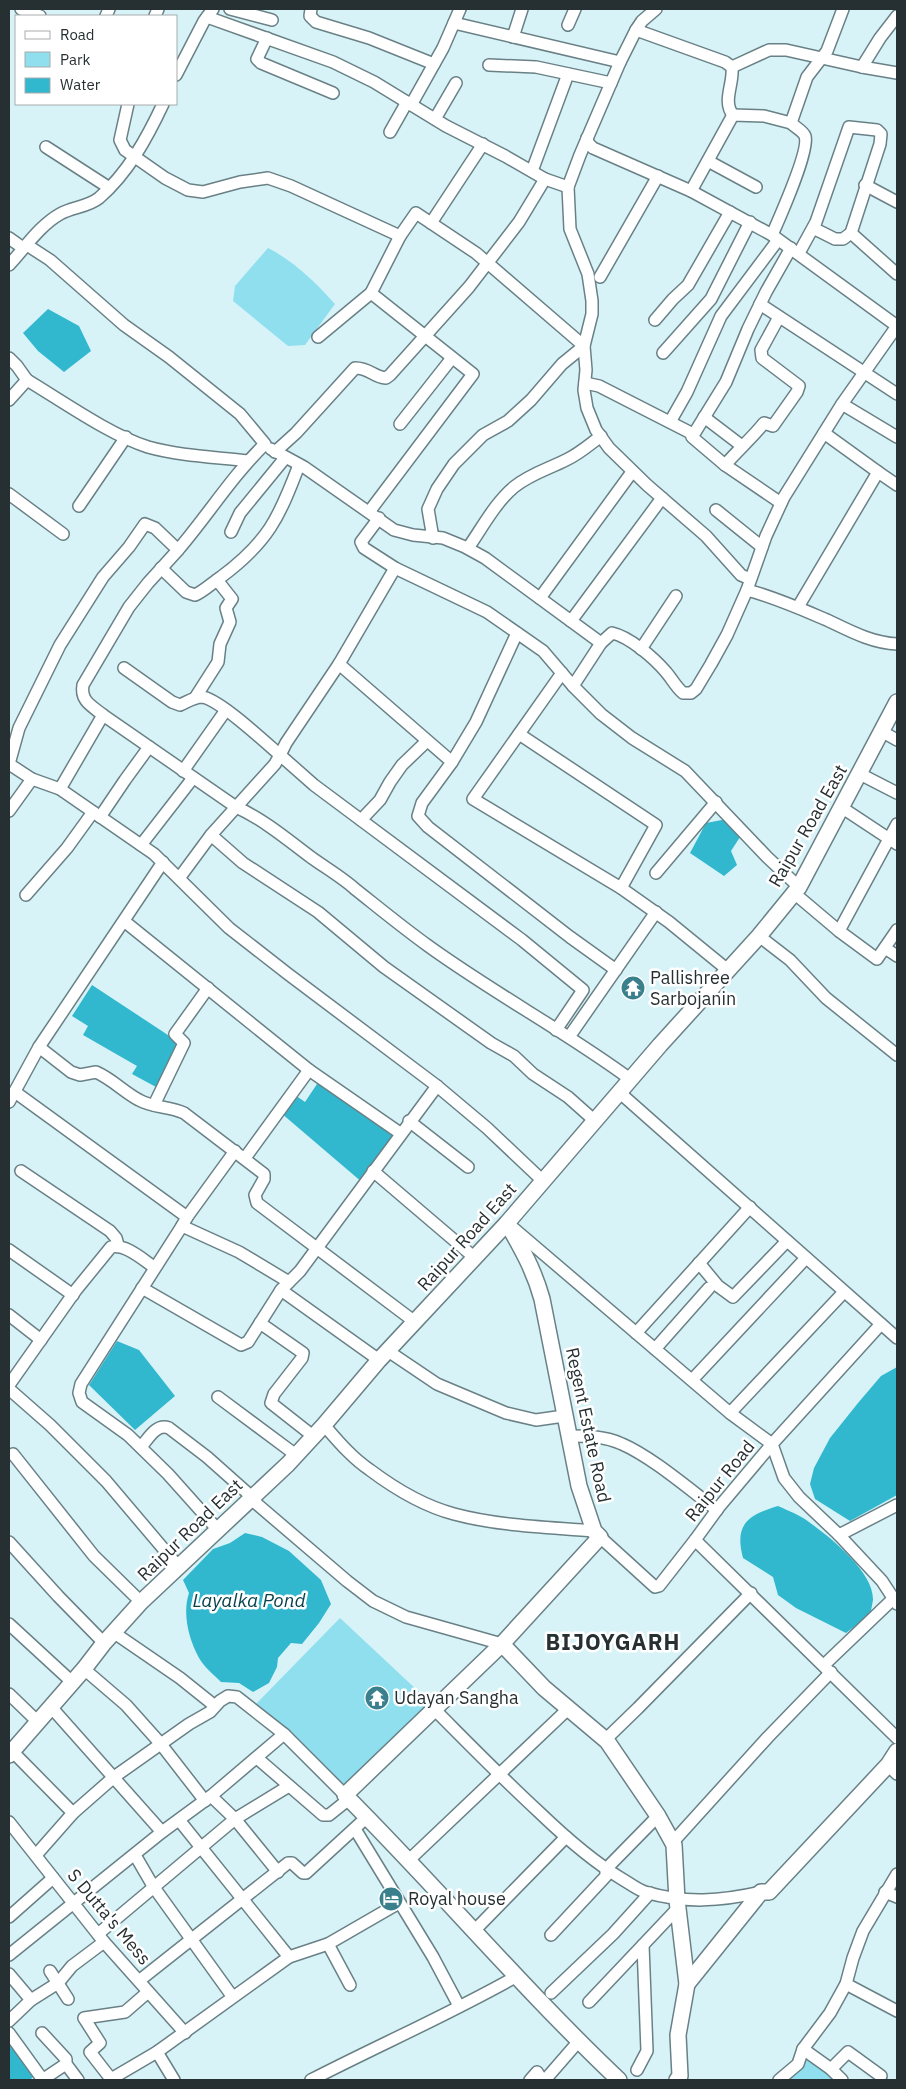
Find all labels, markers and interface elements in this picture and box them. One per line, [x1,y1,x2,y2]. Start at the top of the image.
legend [15,15,178,105]
text: Road [60,25,95,44]
text: Park [60,50,90,69]
text: Water [60,75,101,94]
street label: Raipur Road East [763,760,852,891]
place label: Pallishree Sarbojanin [650,966,736,1010]
temple icon: Pallishree Sarbojanin [620,975,646,1001]
street label: Raipur Road East [412,1178,521,1296]
street label: Regent Estate Road [561,1345,616,1505]
street label: Raipur Road [680,1435,759,1526]
street label: Raipur Road East [132,1474,247,1586]
water label: Layalka Pond [192,1588,307,1612]
district label: BIJOYGARH [546,1627,680,1656]
temple icon: Udayan Sangha [364,1685,390,1711]
place label: Udayan Sangha [394,1686,519,1709]
street label: S Dutta's Mess [63,1864,156,1969]
hotel icon: Royal house [378,1886,404,1912]
place label: Royal house [408,1887,506,1910]

